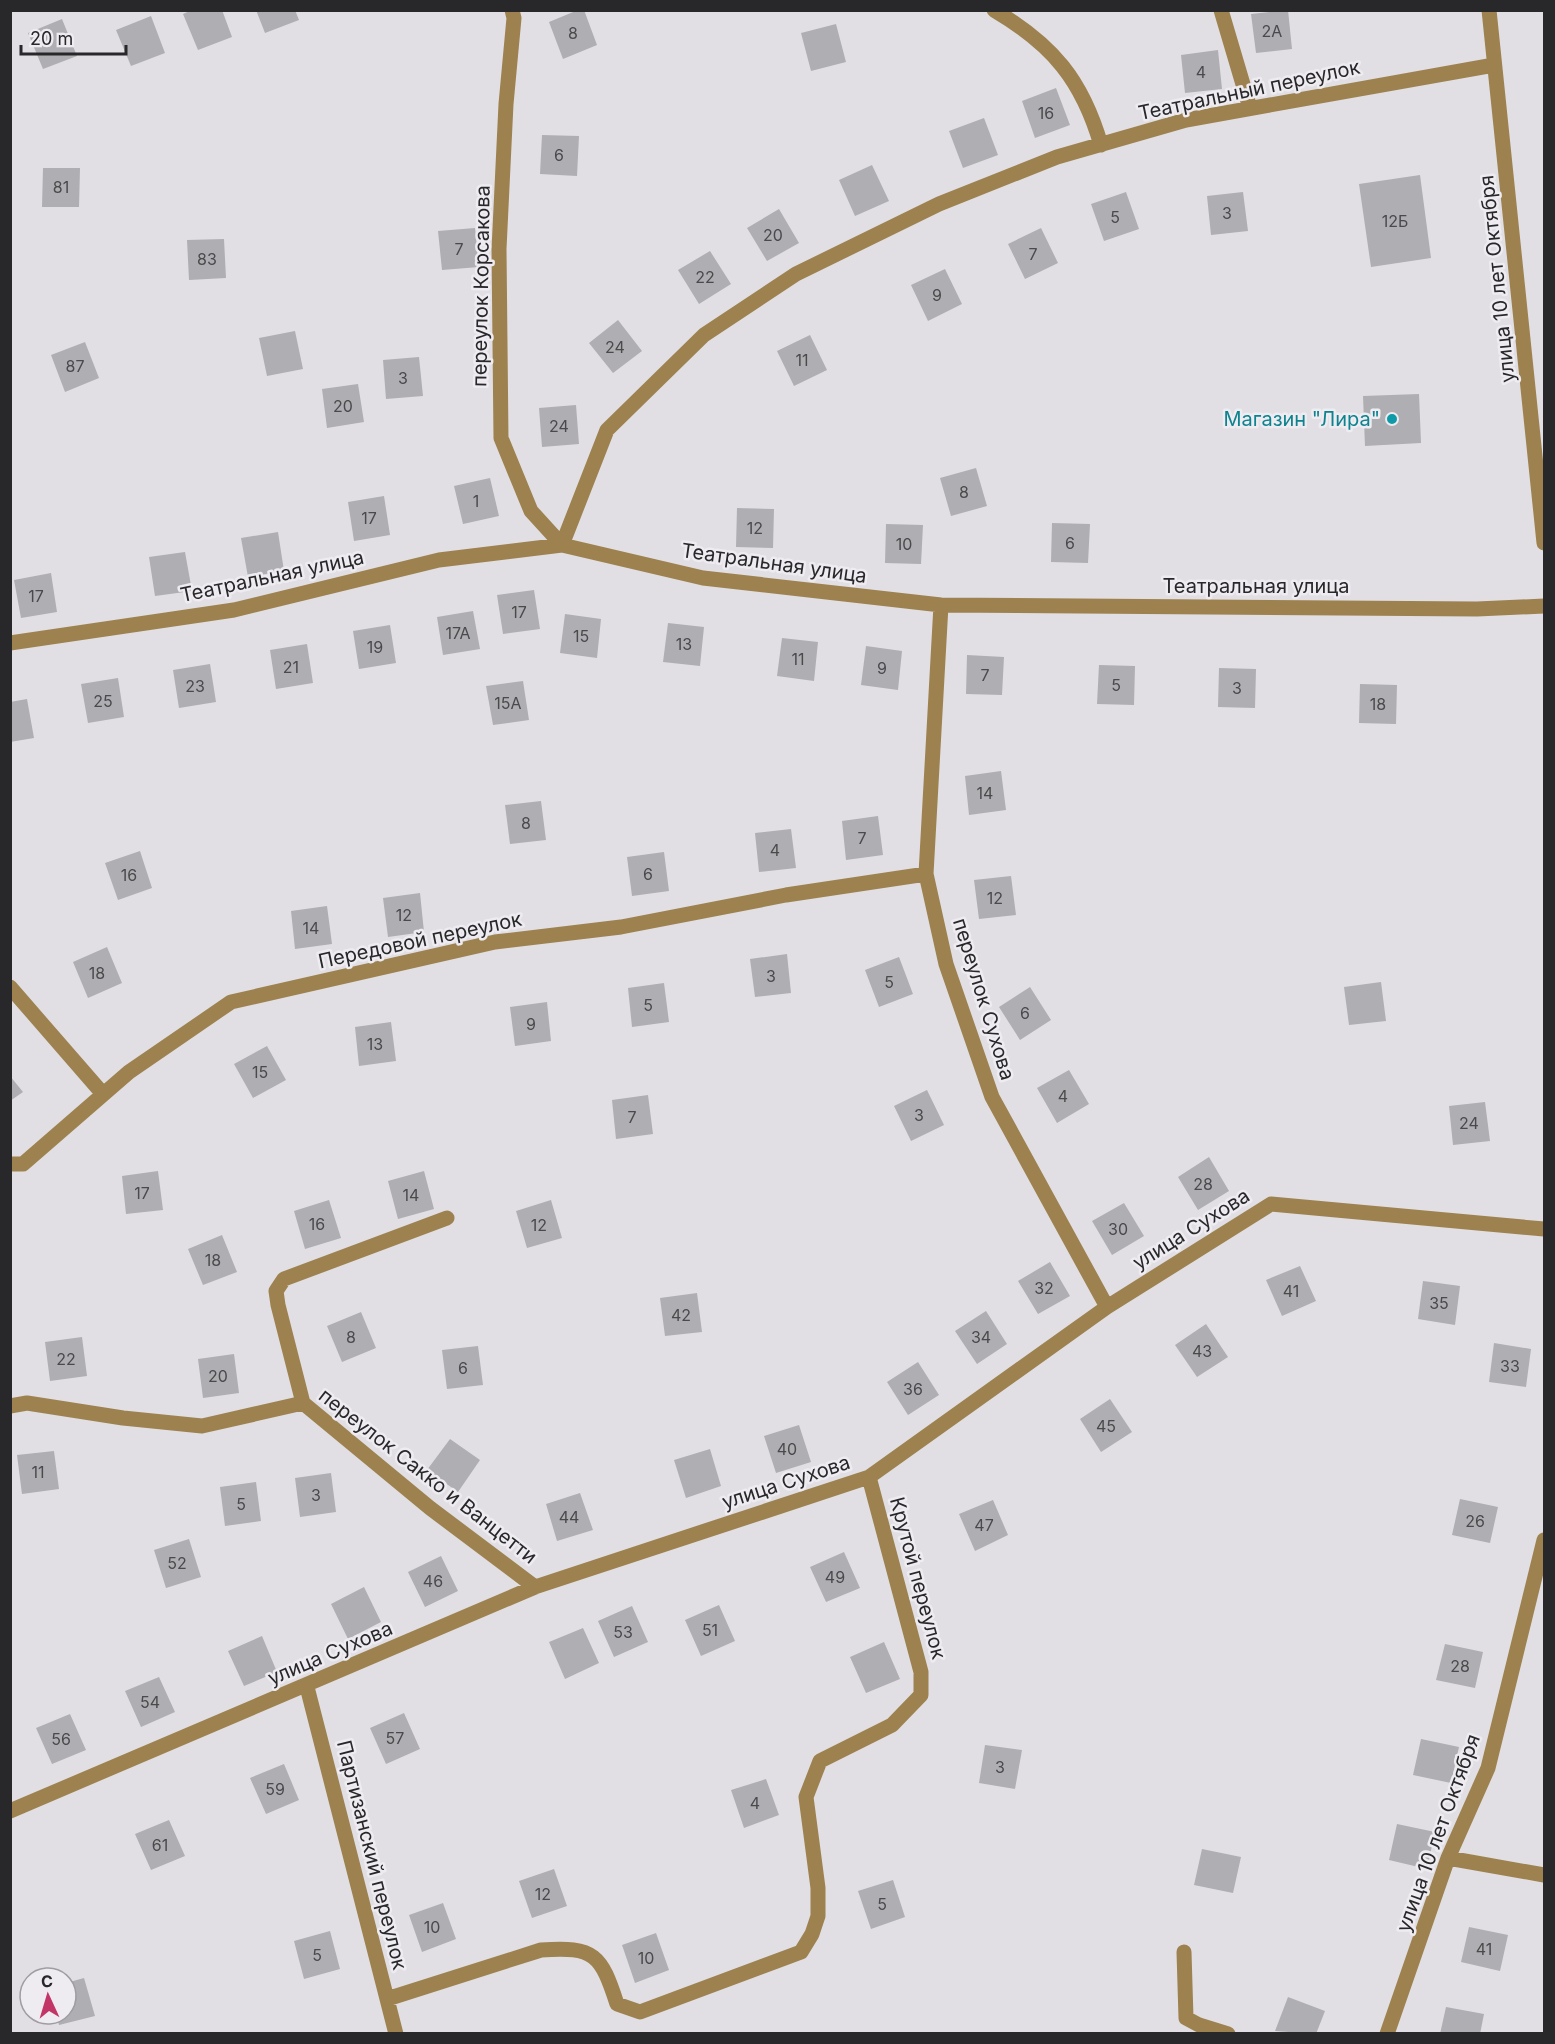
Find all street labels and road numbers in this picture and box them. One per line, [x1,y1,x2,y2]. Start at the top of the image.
street label: Театральный переулок [1136,55,1362,125]
street label: улица 10 лет Октября [1474,174,1520,384]
street label: переулок Корсакова [467,185,495,387]
street label: Театральная улица [680,538,868,588]
street label: Театральная улица [178,545,366,607]
street label: Театральная улица [1162,574,1350,598]
street label: Передовой переулок [316,907,524,973]
street label: переулок Сухова [948,915,1020,1083]
street label: улица Сухова [1128,1184,1254,1274]
street label: переулок Сакко и Ванцетти [314,1383,542,1569]
street label: улица Сухова [719,1450,853,1514]
street label: Крутой переулок [885,1494,951,1662]
street label: улица Сухова [264,1616,396,1690]
street label: улица 10 лет Октября [1391,1731,1485,1935]
street label: Партизанский переулок [332,1738,412,1972]

